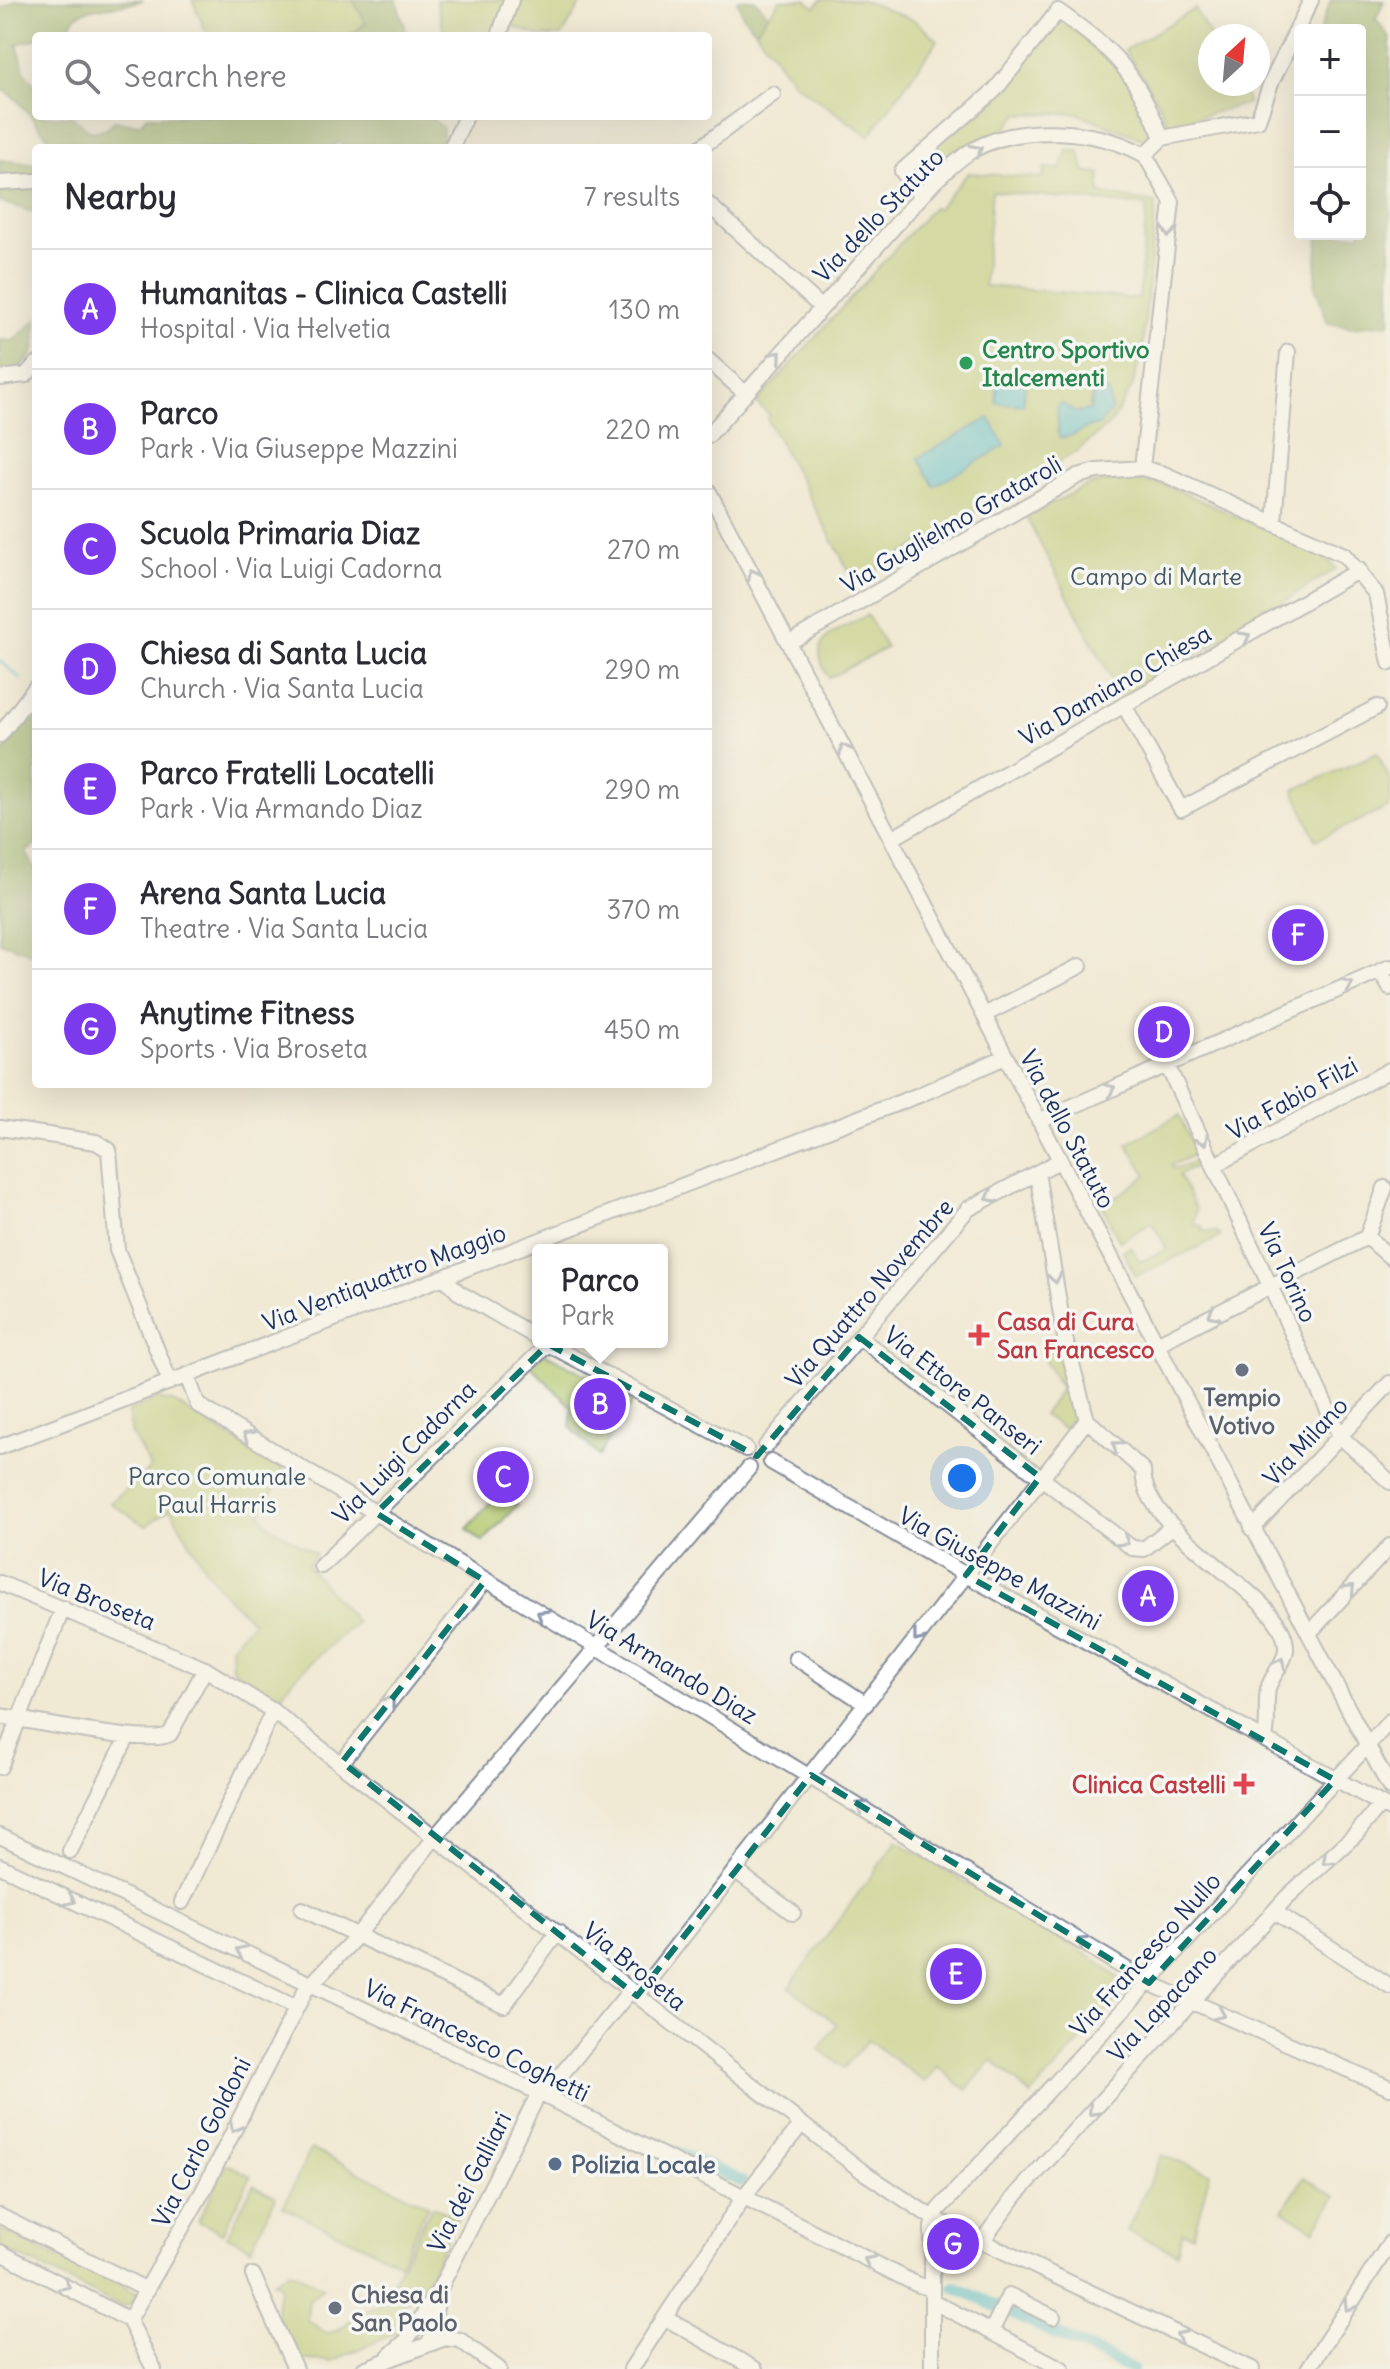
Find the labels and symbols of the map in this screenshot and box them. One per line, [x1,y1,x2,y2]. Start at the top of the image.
north arrow [1198,24,1270,96]
street label: Via dello Statuto [806,142,950,288]
one-way arrow [968,144,983,160]
one-way arrow [1160,226,1177,239]
place label: Centro Sportivo Italcementi [982,334,1150,392]
one-way arrow [768,351,782,366]
marker: Centro Sportivo Italcementi [957,354,975,372]
street label: Via Guglielmo Grataroli [835,449,1067,599]
park label: Campo di Marte [1070,561,1242,591]
one-way arrow [747,567,762,582]
street label: Via Damiano Chiesa [1014,618,1216,752]
one-way arrow [1236,631,1251,647]
one-way arrow [839,743,854,757]
pin: F [1272,905,1324,965]
one-way arrow [1340,979,1355,995]
pin: D [1138,1002,1190,1062]
street label: Via dello Statuto [1014,1045,1122,1213]
street label: Via Fabio Filzi [1221,1050,1363,1146]
one-way arrow [1102,1083,1116,1099]
one-way arrow [1193,1132,1209,1146]
one-way arrow [984,1188,999,1203]
street label: Via Quattro Novembre [779,1192,959,1394]
street label: Via Ventiquattro Maggio [258,1217,510,1337]
street label: Via Torino [1252,1217,1324,1327]
one-way arrow [1046,1271,1063,1285]
one-way arrow [1207,1305,1222,1320]
place label: Casa di Cura San Francesco [997,1306,1155,1364]
street label: Via Ettore Panseri [878,1319,1048,1461]
marker: Casa di Cura San Francesco [968,1324,990,1346]
marker: Tempio Votivo [1233,1361,1251,1379]
street label: Via Luigi Cadorna [326,1374,482,1530]
pin: B [574,1374,626,1434]
place label: Tempio Votivo [1203,1382,1281,1440]
street label: Via Milano [1256,1390,1354,1492]
one-way arrow [242,1430,257,1445]
one-way arrow [1111,1441,1126,1455]
pin: C [477,1447,529,1507]
your location [942,1458,982,1498]
park label: Parco Comunale Paul Harris [128,1461,306,1519]
street label: Via Giuseppe Mazzini [893,1500,1107,1636]
one-way arrow [1116,1531,1130,1546]
street label: Via Broseta [34,1562,160,1636]
pin: A [1122,1566,1174,1626]
one-way arrow [1341,1584,1356,1598]
street label: Via Armando Diaz [581,1604,763,1730]
one-way arrow [536,1609,551,1625]
one-way arrow [913,1628,927,1643]
one-way arrow [1270,1657,1286,1672]
one-way arrow [380,1695,394,1710]
place label: Clinica Castelli [1072,1769,1226,1799]
marker: Clinica Castelli [1233,1773,1255,1795]
one-way arrow [855,1801,870,1816]
one-way arrow [1322,1851,1337,1865]
street label: Via Francesco Nullo [1063,1866,1227,2042]
one-way arrow [62,1890,77,1906]
street label: Via Broseta [577,1915,693,2017]
one-way arrow [1076,1937,1091,1952]
street label: Via Lapacano [1101,1940,1223,2068]
pin: E [930,1944,982,2004]
one-way arrow [235,1945,249,1961]
street label: Via Francesco Coghetti [359,1972,595,2108]
one-way arrow [1212,2004,1227,2020]
street label: Via Carlo Goldoni [145,2052,257,2232]
one-way arrow [1088,2102,1102,2117]
street label: Via dei Galliari [421,2107,517,2257]
one-way arrow [230,2119,245,2134]
place label: Polizia Locale [571,2149,716,2179]
marker: Polizia Locale [546,2155,564,2173]
pin: G [927,2214,979,2274]
one-way arrow [863,2255,878,2270]
one-way arrow [57,2275,72,2291]
place label: Chiesa di San Paolo [351,2279,457,2337]
one-way arrow [1344,2297,1359,2312]
marker: Chiesa di San Paolo [326,2299,344,2317]
one-way arrow [1175,2330,1190,2346]

